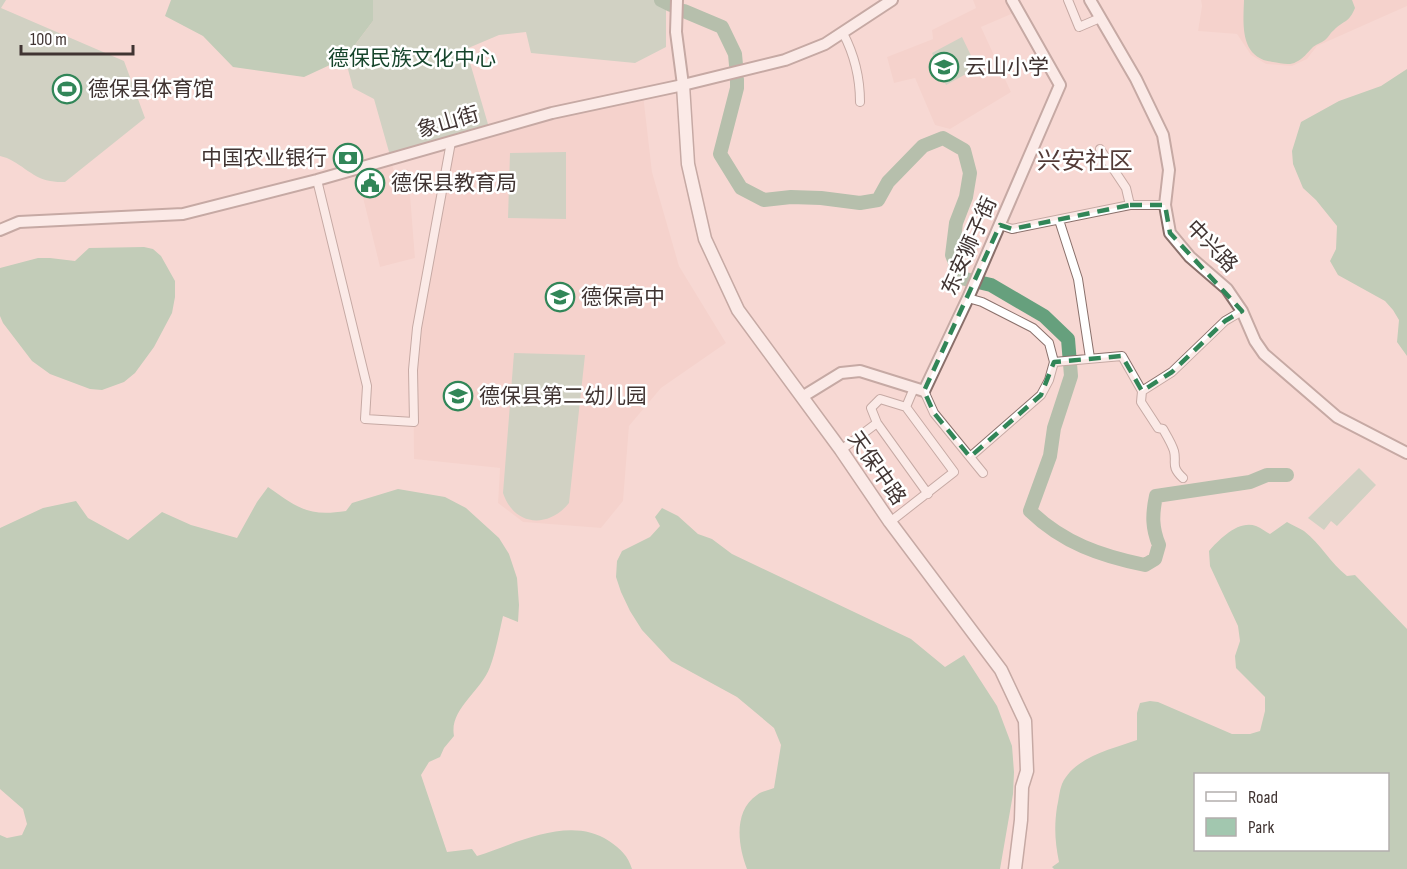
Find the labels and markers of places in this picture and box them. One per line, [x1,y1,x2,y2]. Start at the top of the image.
school or university icon: 云山小学 [928,51,960,83]
place label: 云山小学 [965,55,1049,80]
sports icon: 德保县体育馆 [51,73,83,105]
place label: 德保县体育馆 [88,77,214,102]
bank icon: 中国农业银行 [332,142,364,174]
place label: 中国农业银行 [201,146,327,171]
public building icon: 德保县教育局 [354,167,386,199]
place label: 德保县教育局 [391,171,517,196]
school or university icon: 德保高中 [544,281,576,313]
place label: 德保高中 [581,285,665,310]
school or university icon: 德保县第二幼儿园 [442,380,474,412]
place label: 德保县第二幼儿园 [479,384,647,409]

